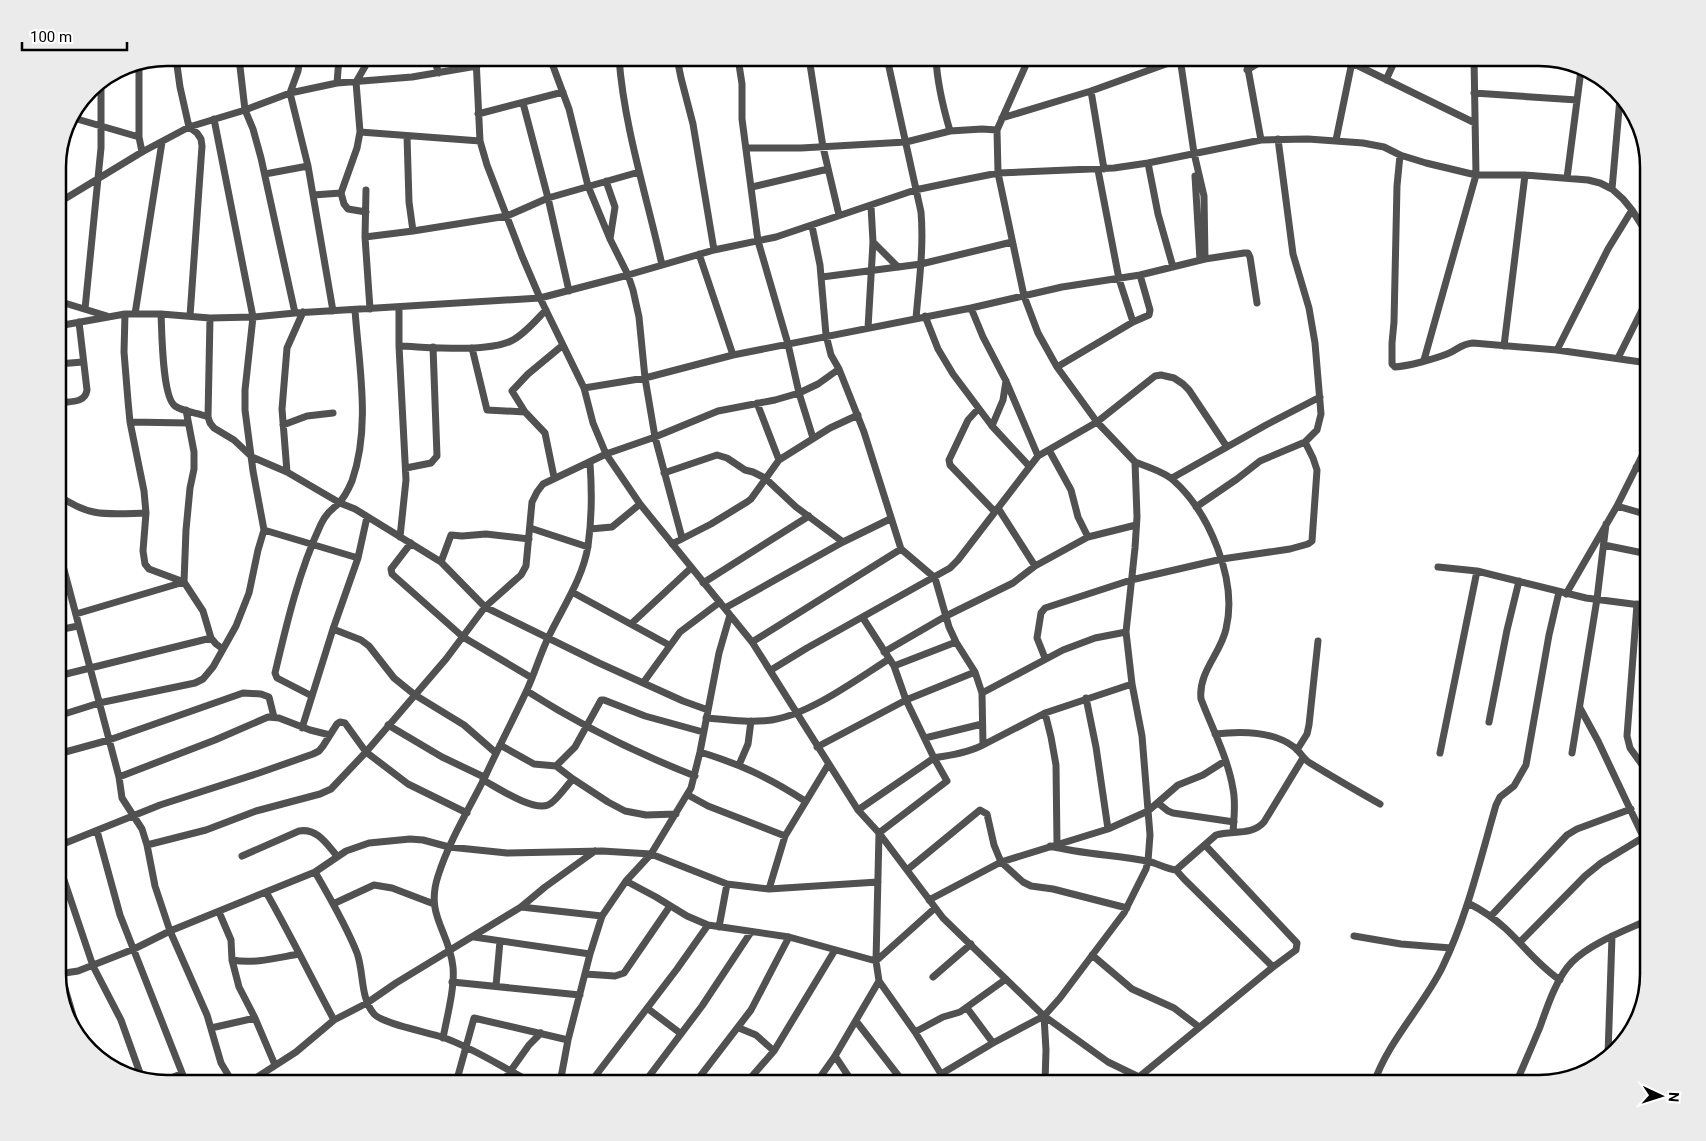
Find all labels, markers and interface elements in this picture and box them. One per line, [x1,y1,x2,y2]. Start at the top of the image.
scale bar [22,20,128,52]
text: 100 m [30,28,72,46]
north arrow [1636,1071,1686,1121]
text: N [1666,1091,1682,1102]

